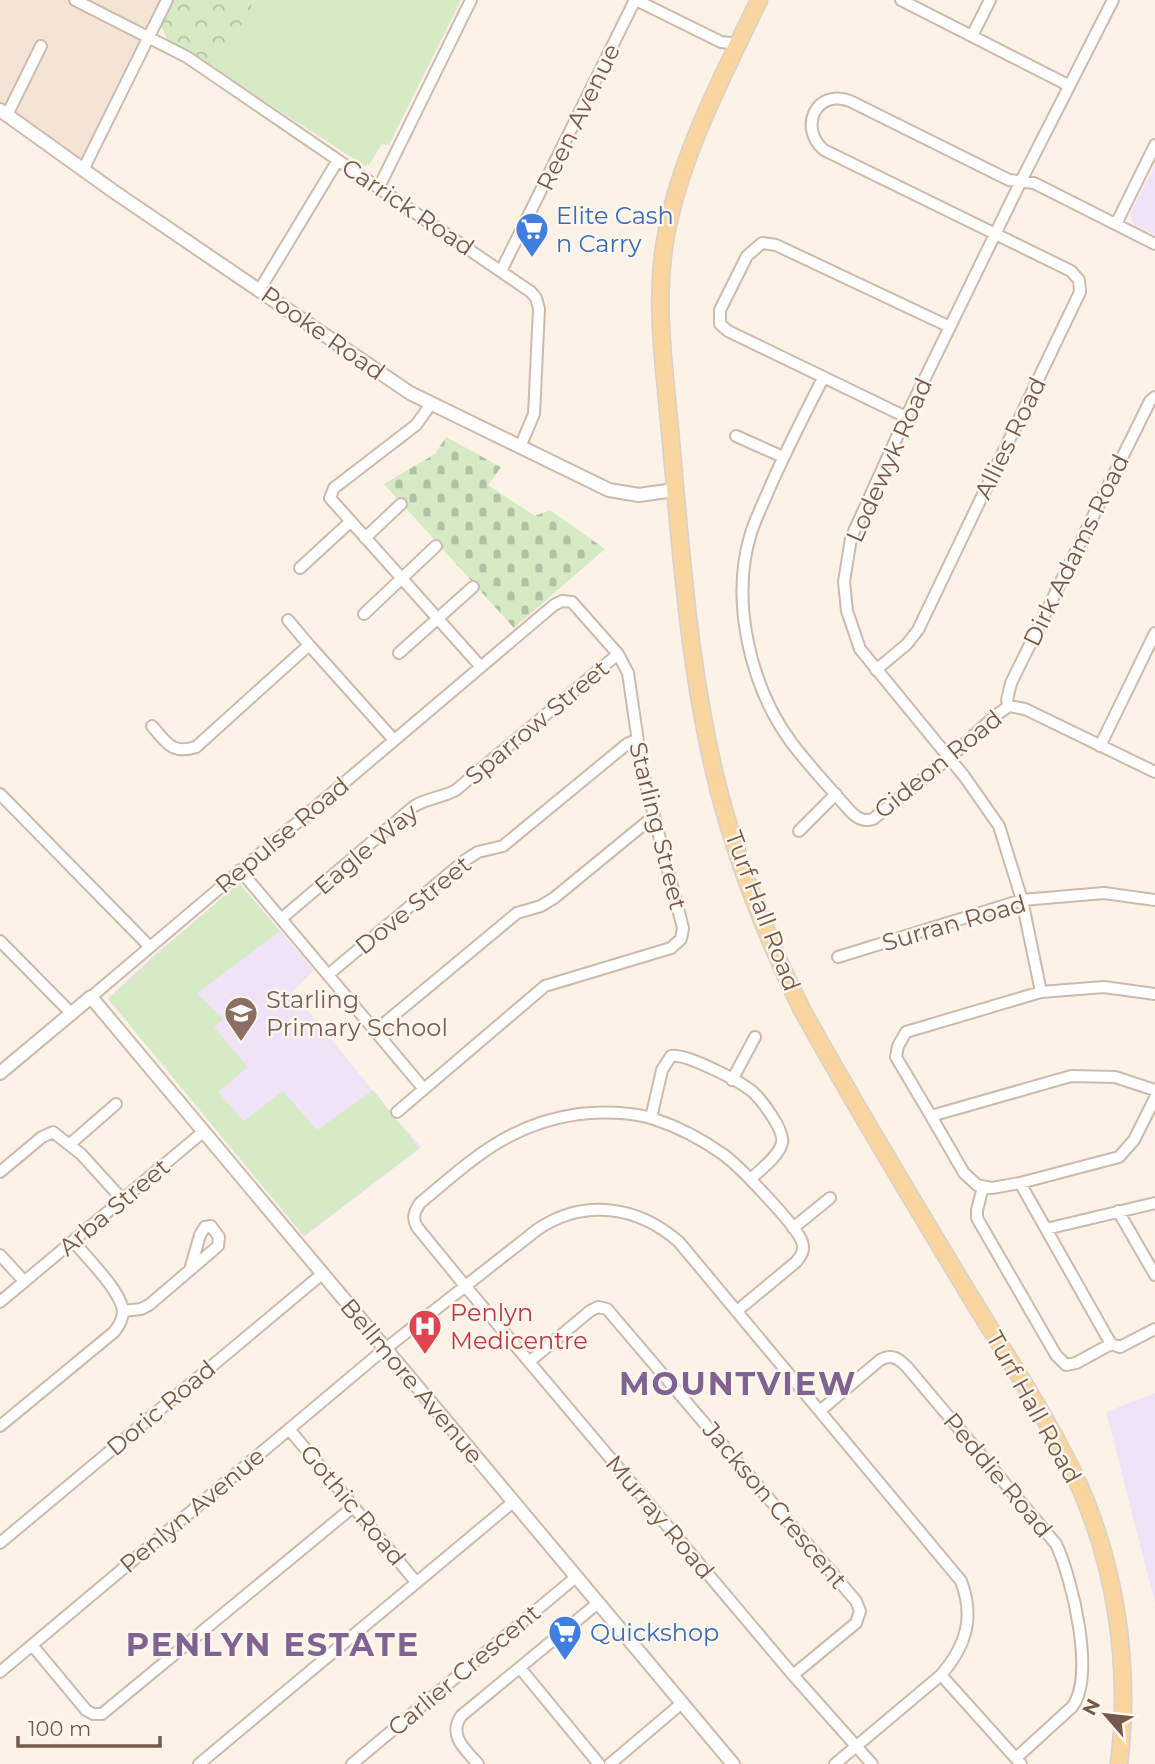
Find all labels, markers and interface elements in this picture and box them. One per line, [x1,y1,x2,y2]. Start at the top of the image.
street label: Reen Avenue [530,39,626,195]
street label: Carrick Road [336,152,480,262]
place label: Elite Cash n Carry [556,201,674,258]
supermarket icon: Elite Cash n Carry [513,210,551,259]
street label: Pooke Road [256,280,390,386]
street label: Allies Road [968,372,1052,504]
street label: Lodewyk Road [840,373,938,547]
street label: Dirk Adams Road [1017,449,1135,651]
street label: Sparrow Street [459,653,615,790]
street label: Gideon Road [868,704,1008,824]
street label: Starling Street [623,739,693,913]
street label: Repulse Road [209,771,355,899]
street label: Eagle Way [309,797,423,901]
street label: Turf Hall Road [719,827,807,995]
street label: Dove Street [349,849,477,960]
street label: Surran Road [879,889,1029,957]
place label: Starling Primary School [266,985,448,1042]
school or university icon: Starling Primary School [222,994,260,1043]
street label: Arba Street [53,1152,176,1262]
street label: Bellmore Avenue [334,1293,490,1469]
place label: Penlyn Medicentre [450,1298,588,1355]
hospital icon: Penlyn Medicentre [406,1307,444,1356]
street label: Turf Hall Road [980,1326,1088,1488]
street label: Doric Road [101,1354,221,1462]
district label: MOUNTVIEW [619,1364,857,1403]
street label: Peddie Road [937,1407,1059,1543]
street label: Jackson Crescent [696,1415,853,1595]
street label: Gothic Road [294,1439,412,1571]
street label: Penlyn Avenue [114,1441,270,1579]
street label: Murray Road [600,1449,720,1585]
street label: Carlier Crescent [382,1598,546,1742]
supermarket icon: Quickshop [546,1613,584,1662]
place label: Quickshop [590,1618,719,1647]
district label: PENLYN ESTATE [126,1625,420,1664]
north arrow [1071,1680,1141,1750]
text: N [1078,1695,1105,1719]
scale bar [18,1704,159,1748]
text: 100 m [28,1716,91,1741]

